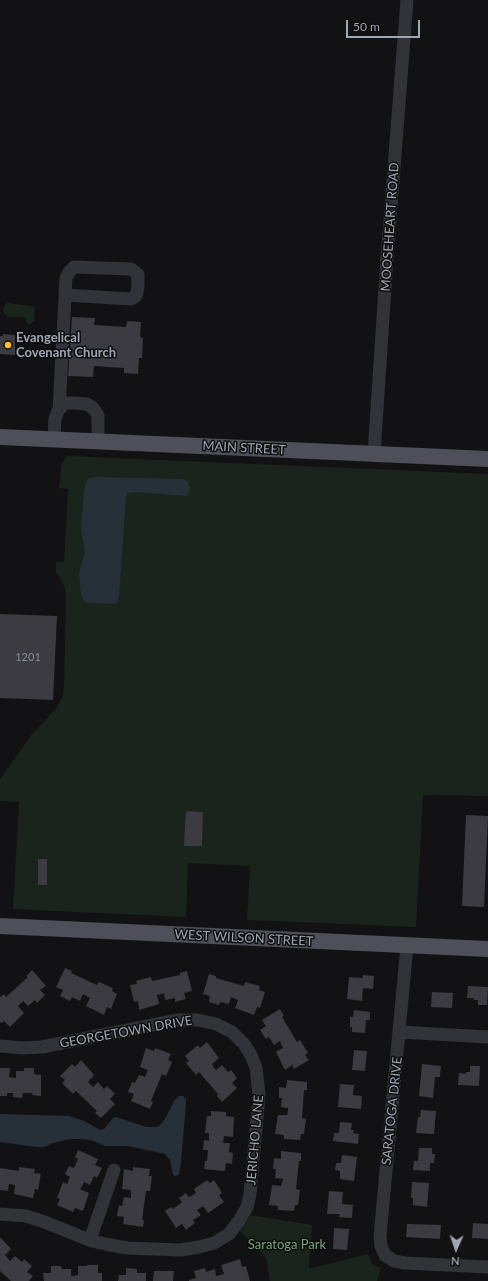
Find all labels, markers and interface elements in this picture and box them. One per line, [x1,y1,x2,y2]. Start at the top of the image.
scale bar [348,12,422,38]
text: 50 m [353,19,380,34]
street label: MOOSEHEART ROAD [378,162,402,292]
place label: Evangelical Covenant Church [16,330,116,361]
marker: Evangelical Covenant Church [3,340,13,350]
street label: MAIN STREET [202,438,286,458]
house number: 1201 [15,650,41,664]
street label: WEST WILSON STREET [174,927,314,949]
street label: GEORGETOWN DRIVE [58,1013,194,1051]
street label: SARATOGA DRIVE [379,1056,405,1166]
street label: JERICHO LANE [243,1094,267,1186]
north arrow [436,1229,476,1269]
park label: Saratoga Park [248,1237,326,1253]
text: N [451,1255,460,1268]

